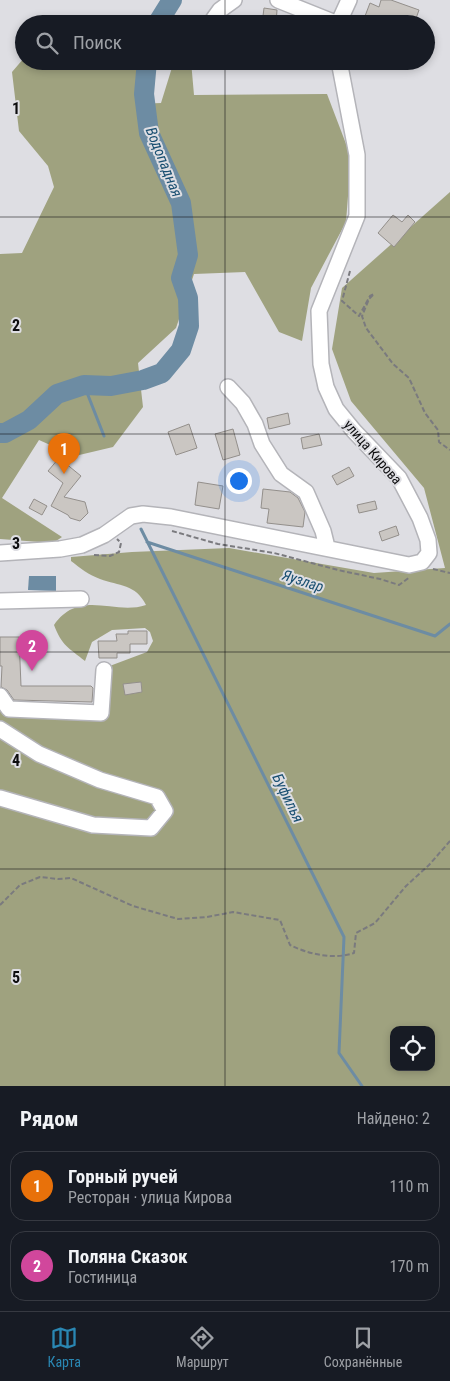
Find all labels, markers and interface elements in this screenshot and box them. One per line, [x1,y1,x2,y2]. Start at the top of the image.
search box [15,15,435,70]
icon: search [33,29,61,57]
text: Поиск [73,31,122,54]
text: 1 [12,99,20,118]
water label: Водопадная [142,125,186,199]
text: 2 [12,316,20,335]
street label: улица Кирова [341,417,405,487]
pin: 1 [48,433,80,474]
your location [226,468,252,494]
text: 3 [12,534,20,553]
water label: Яузлар [279,566,326,596]
pin: 2 [16,630,48,671]
text: 4 [12,751,20,770]
water label: Буфилья [269,771,307,825]
text: 5 [12,968,20,987]
map controls [390,1026,435,1071]
button: locate [390,1026,435,1071]
text: Рядом [20,1107,79,1131]
text: Найдено: 2 [357,1109,430,1128]
text: Горный ручей [68,1165,178,1188]
text: 1 [33,1177,41,1196]
text: 110 m [390,1177,429,1196]
text: Ресторан · улица Кирова [68,1188,232,1207]
text: Поляна Сказок [68,1245,188,1268]
text: 2 [33,1257,41,1276]
text: 170 m [390,1257,429,1276]
text: Гостиница [68,1268,137,1287]
tab: Карта [48,1324,81,1370]
tab: Маршрут [176,1324,229,1370]
tab: Сохранённые [324,1324,402,1370]

